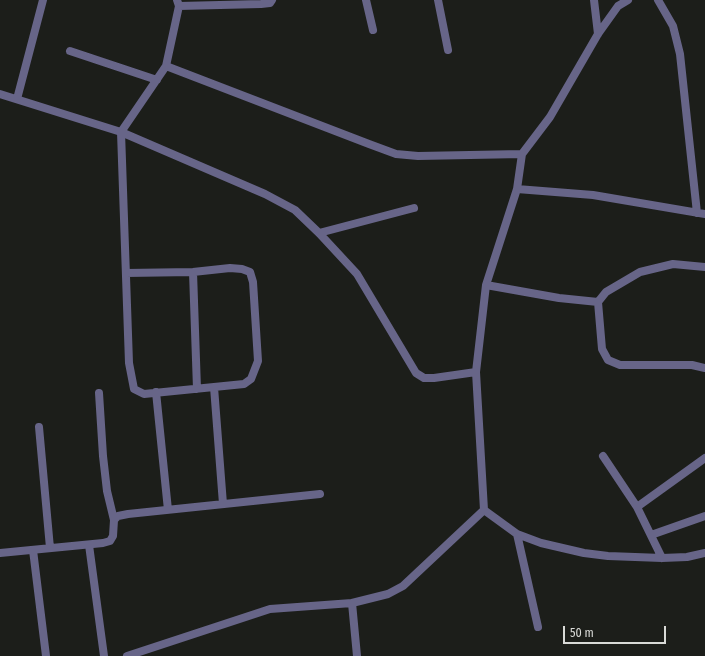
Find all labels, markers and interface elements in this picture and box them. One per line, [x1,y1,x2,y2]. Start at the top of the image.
scale bar [565,618,668,644]
text: 50 m [570,626,594,640]

